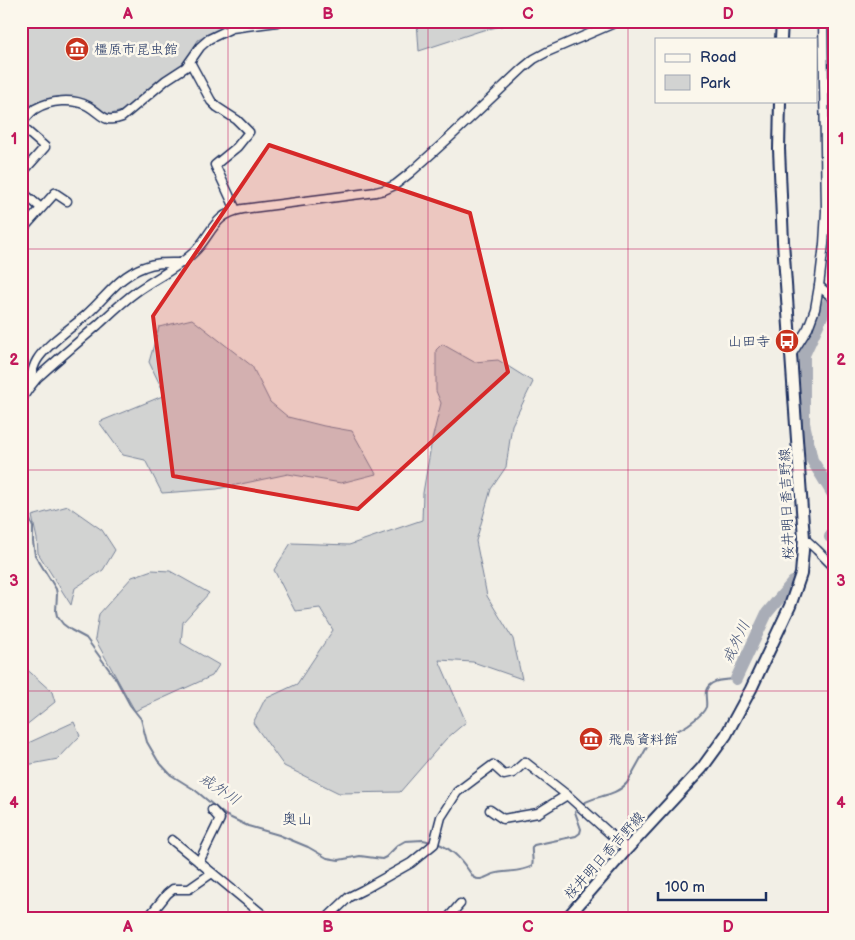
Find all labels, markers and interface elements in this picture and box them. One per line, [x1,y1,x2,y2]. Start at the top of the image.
text: A [122,5,133,24]
text: B [322,5,334,24]
text: C [522,5,534,24]
text: D [722,5,734,24]
museum icon: 橿原市昆虫館 [64,36,90,62]
legend [655,38,818,102]
place label: 橿原市昆虫館 [94,41,178,58]
text: Road [700,48,736,67]
text: Park [700,74,731,93]
text: 1 [11,130,17,149]
text: 1 [838,130,844,149]
bus stop icon: 山田寺 [774,328,800,354]
place label: 山田寺 [728,333,770,350]
text: 2 [9,351,19,370]
text: 2 [836,351,846,370]
street label: 桜井明日香吉野線 [776,448,797,560]
text: 3 [9,572,19,591]
text: 3 [836,572,846,591]
water label: 戒外川 [718,618,755,667]
museum icon: 飛鳥資料館 [578,726,604,752]
place label: 飛鳥資料館 [608,731,678,748]
water label: 戒外川 [196,769,244,810]
text: 4 [9,794,19,813]
text: 4 [836,794,846,813]
street label: 桜井明日香吉野線 [561,808,648,903]
district label: 奥山 [282,810,312,829]
scale bar [658,870,765,902]
text: 100 m [665,878,705,897]
text: A [122,918,133,937]
text: B [322,918,334,937]
text: C [522,918,534,937]
text: D [722,918,734,937]

